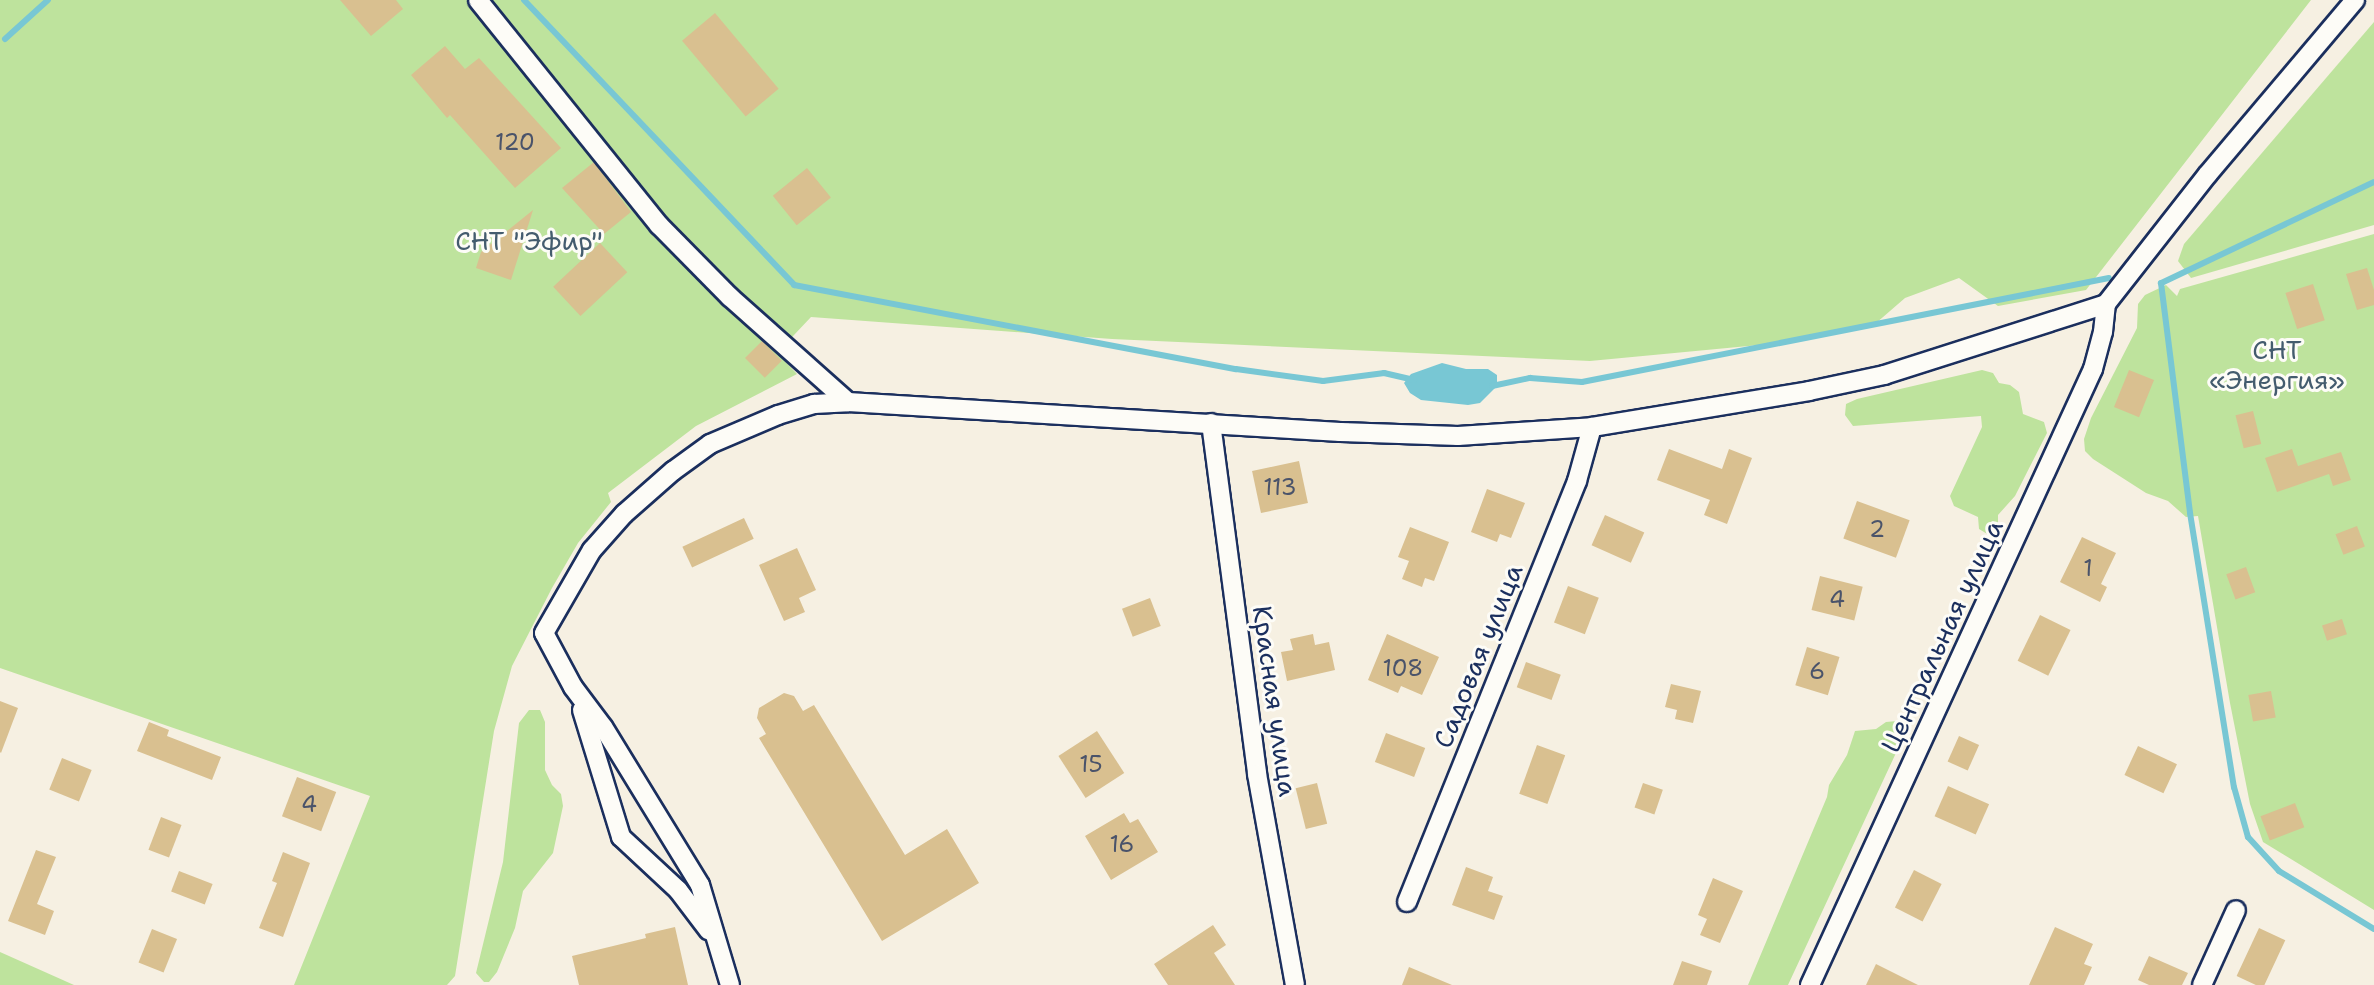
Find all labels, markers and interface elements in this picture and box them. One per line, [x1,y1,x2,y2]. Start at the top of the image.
house number: 120 [495,128,535,156]
park label: СНТ "Эфир" [455,225,603,257]
park label: СНТ «Энергия» [2209,334,2345,396]
house number: 113 [1263,473,1297,501]
house number: 2 [1869,515,1885,543]
street label: Центральная улица [1874,515,2010,757]
house number: 1 [2083,554,2093,582]
street label: Садовая улица [1427,560,1529,752]
house number: 4 [1829,585,1845,613]
street label: Красная улица [1246,604,1304,798]
house number: 108 [1383,654,1423,682]
house number: 6 [1809,657,1825,685]
house number: 15 [1079,750,1103,778]
house number: 4 [301,790,317,818]
house number: 16 [1110,830,1134,858]

